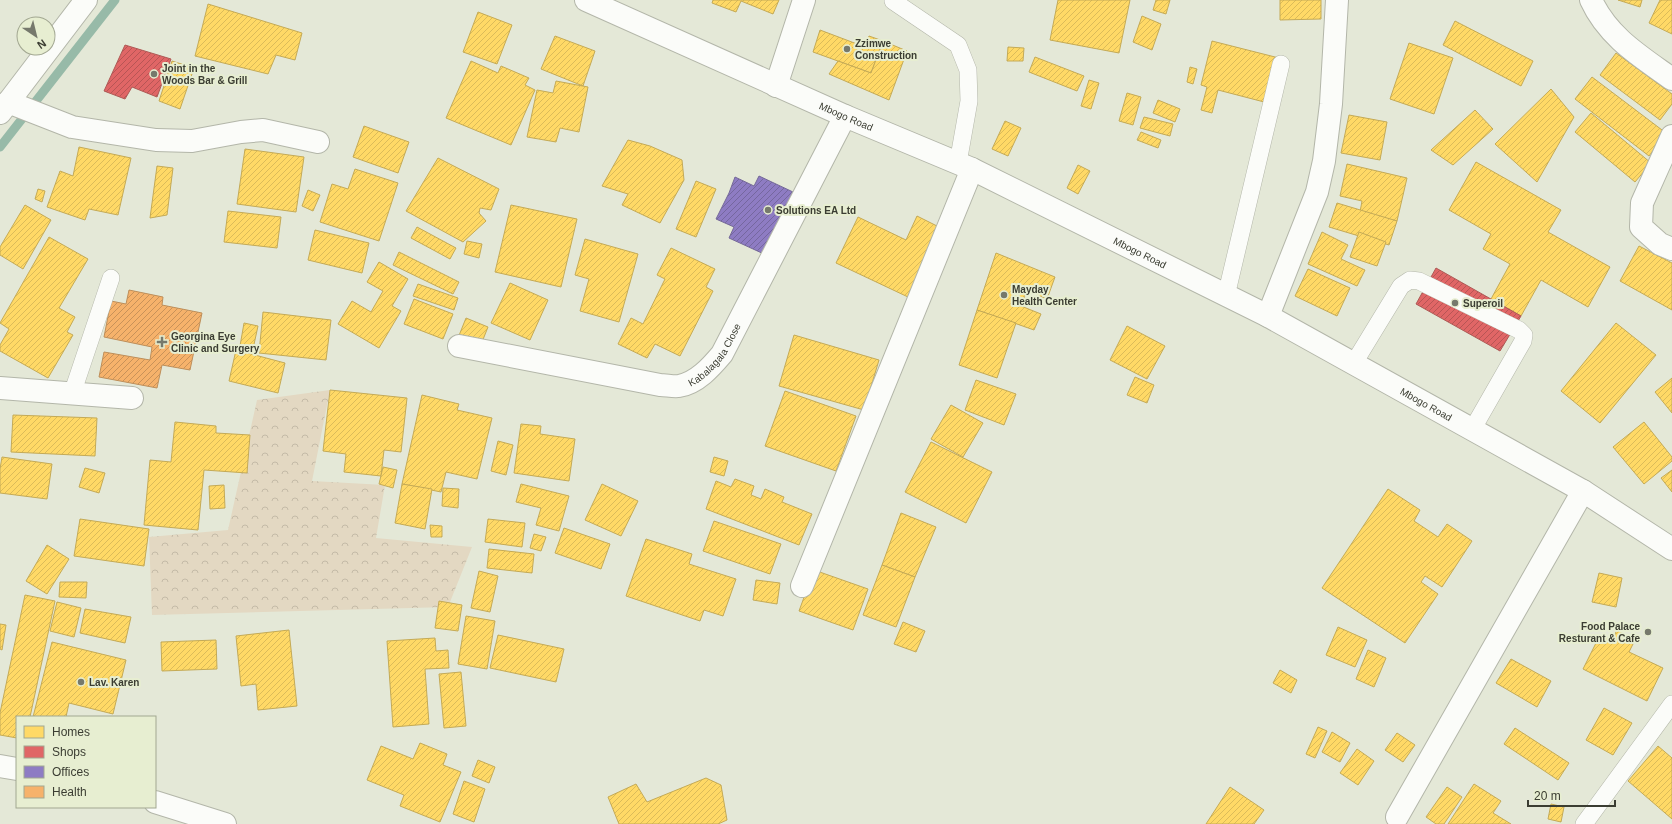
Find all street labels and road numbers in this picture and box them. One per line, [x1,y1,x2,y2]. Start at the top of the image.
street label: Mbogo Road [818,100,875,133]
street label: Mbogo Road [1112,235,1168,270]
street label: Kabalagala Close [686,321,743,388]
street label: Mbogo Road [1399,385,1454,423]

